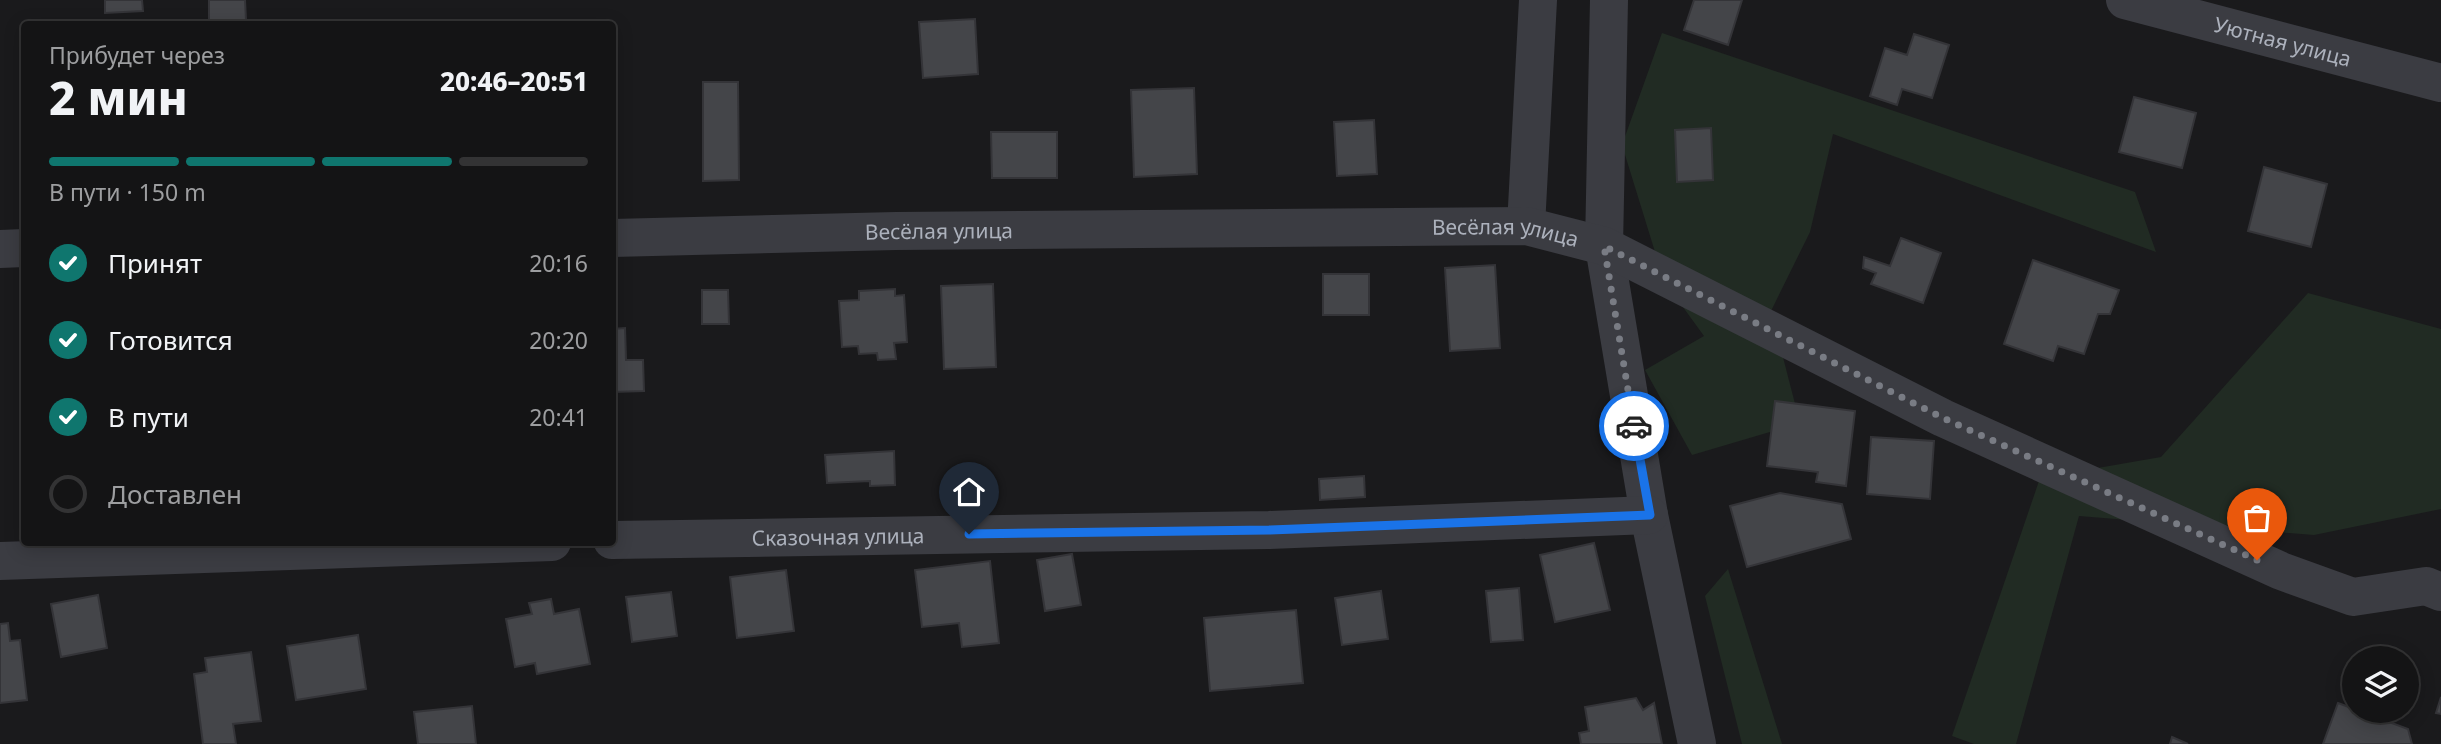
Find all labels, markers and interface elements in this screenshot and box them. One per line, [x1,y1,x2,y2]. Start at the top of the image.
street label: Уютная улица [2211,10,2354,73]
text: Прибудет через [49,39,225,71]
text: 20:46–20:51 [440,63,588,99]
text: 2 мин [49,66,188,128]
text: В пути · 150 m [49,176,206,208]
street label: Весёлая улица [1432,212,1582,253]
street label: Весёлая улица [865,216,1013,246]
icon: check [49,244,87,282]
text: Принят [108,245,202,281]
text: 20:16 [529,247,588,279]
icon: check [49,321,87,359]
text: Готовится [108,322,233,358]
text: 20:20 [529,324,588,356]
courier [1599,391,1669,461]
icon: check [49,398,87,436]
text: В пути [108,399,189,435]
text: 20:41 [529,401,588,433]
icon: car [1615,407,1653,445]
pin [939,462,999,534]
icon: home [950,473,988,511]
text: Доставлен [108,476,242,512]
pin [2227,488,2287,560]
icon: bag [2238,499,2276,537]
street label: Сказочная улица [752,521,924,552]
map controls [2342,646,2419,723]
button: layers [2342,646,2419,723]

